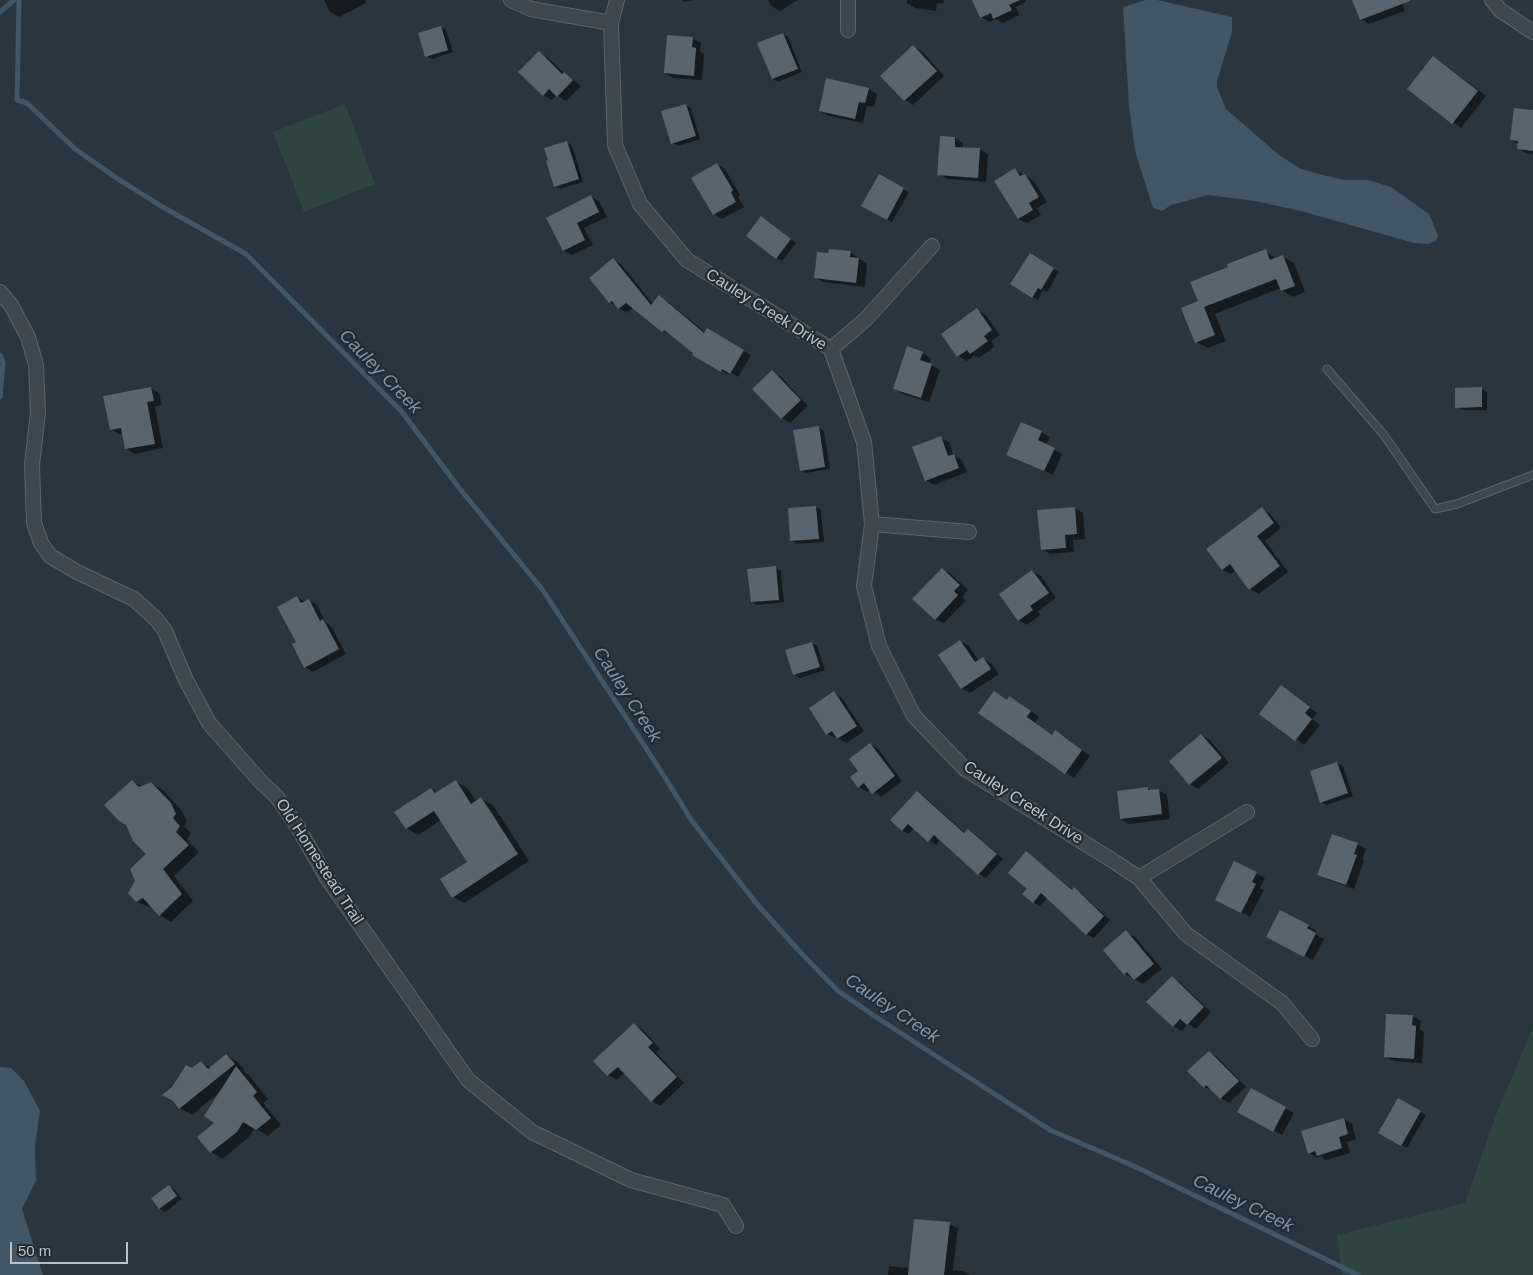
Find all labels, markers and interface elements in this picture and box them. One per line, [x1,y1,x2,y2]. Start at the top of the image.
street label: Cauley Creek Drive [702,265,830,355]
water label: Cauley Creek [334,325,426,419]
water label: Cauley Creek [588,643,666,747]
street label: Cauley Creek Drive [960,757,1086,849]
street label: Old Homestead Trail [271,795,367,929]
water label: Cauley Creek [841,970,943,1048]
water label: Cauley Creek [1189,1170,1297,1238]
scale bar [12,1232,130,1264]
text: 50 m [18,1242,51,1259]

